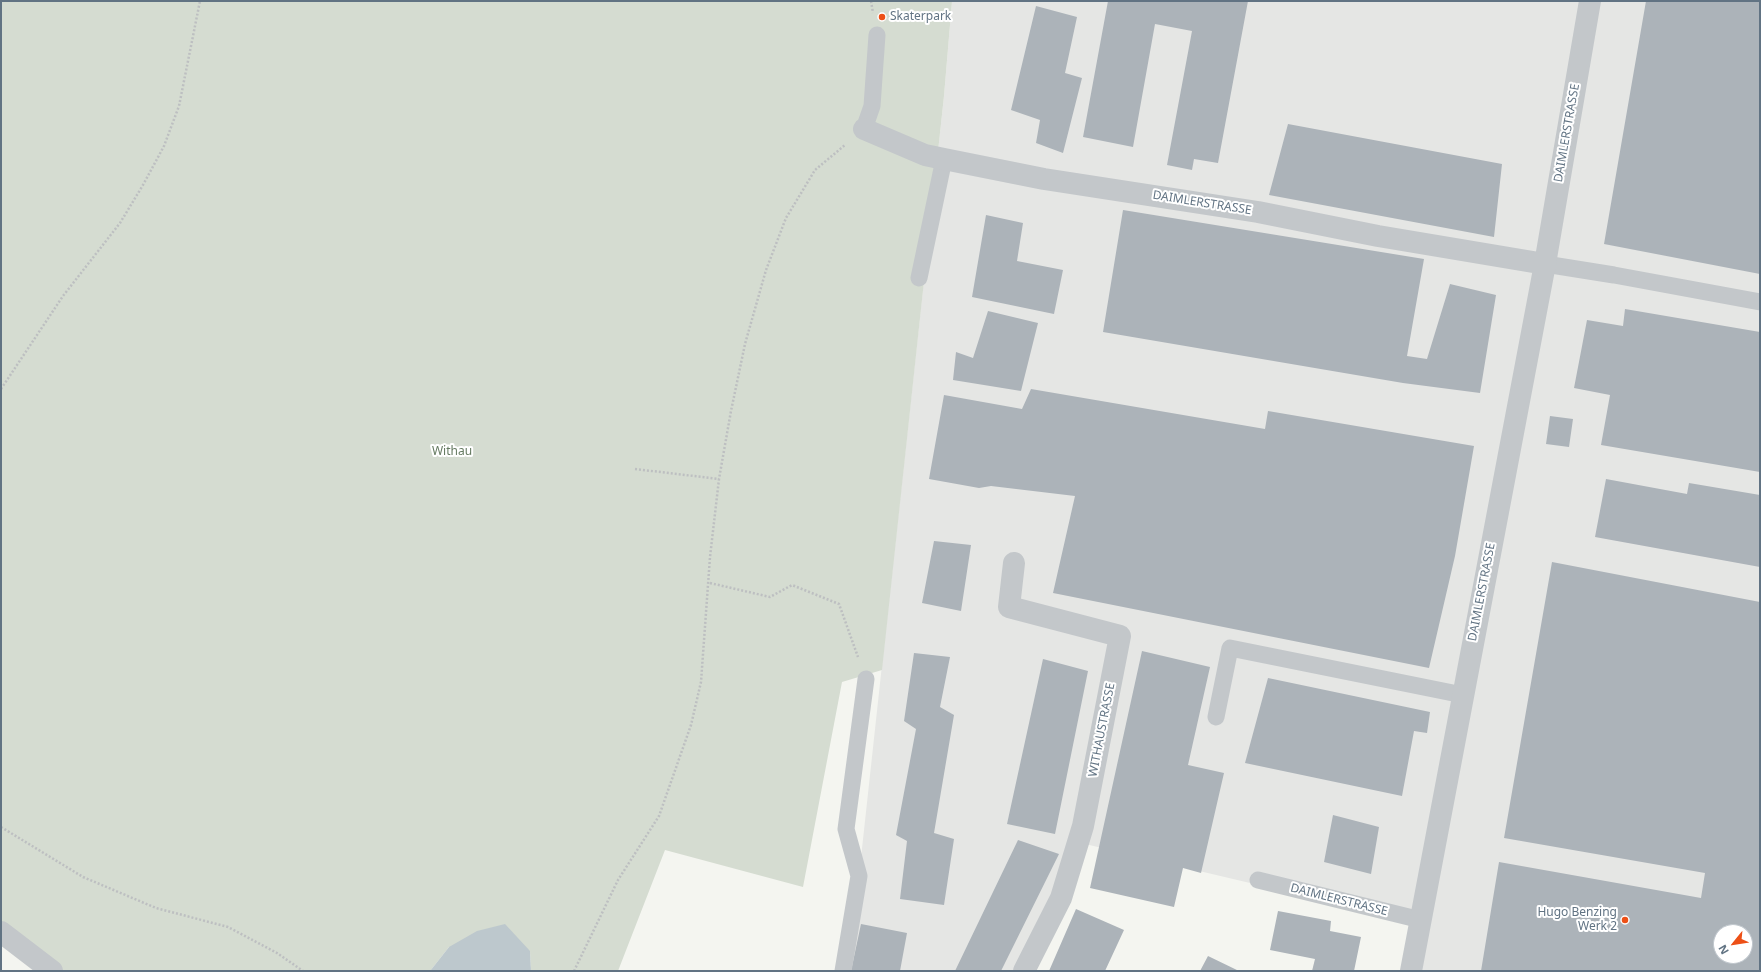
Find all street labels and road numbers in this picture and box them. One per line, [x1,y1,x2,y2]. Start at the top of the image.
street label: DAIMLERSTRASSE [1551,83,1583,183]
street label: DAIMLERSTRASSE [1152,188,1252,218]
street label: DAIMLERSTRASSE [1465,542,1499,642]
street label: WITHAUSTRASSE [1086,682,1118,778]
street label: DAIMLERSTRASSE [1289,881,1389,919]

